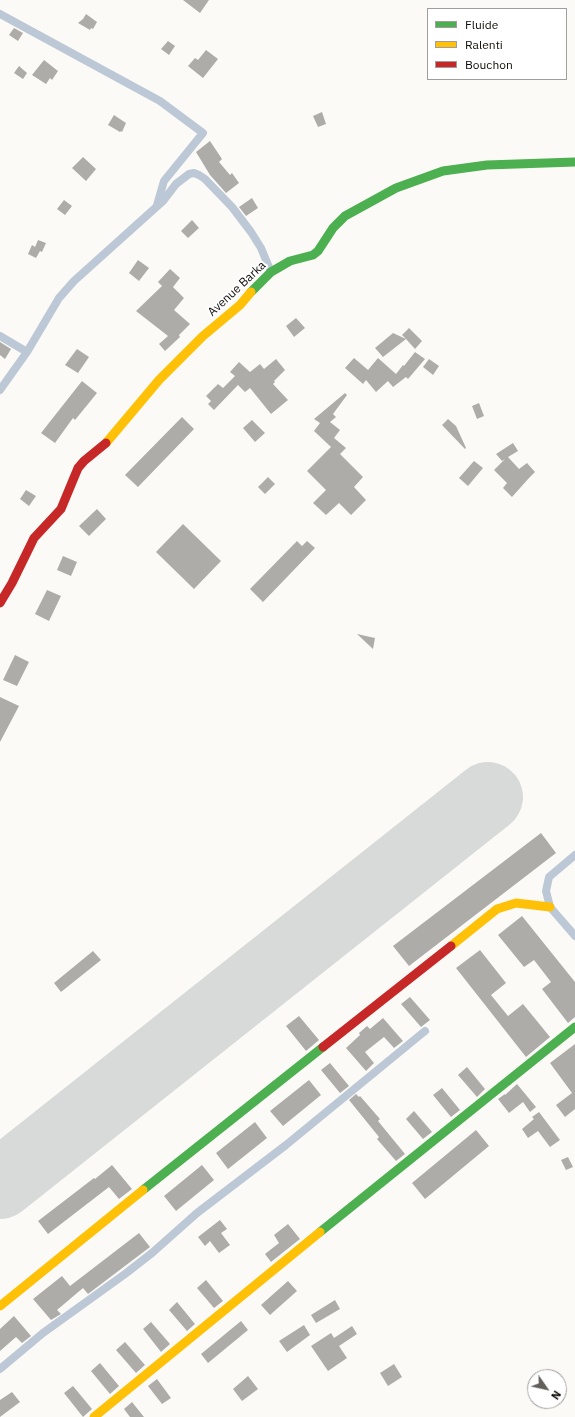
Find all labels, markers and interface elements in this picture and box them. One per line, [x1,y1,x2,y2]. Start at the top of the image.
legend [427,8,567,80]
text: Fluide [465,17,498,32]
text: Ralenti [465,37,503,52]
text: Bouchon [465,57,513,72]
street label: Avenue Barka [205,258,269,320]
north arrow [527,1369,567,1409]
text: N [548,1388,564,1402]

